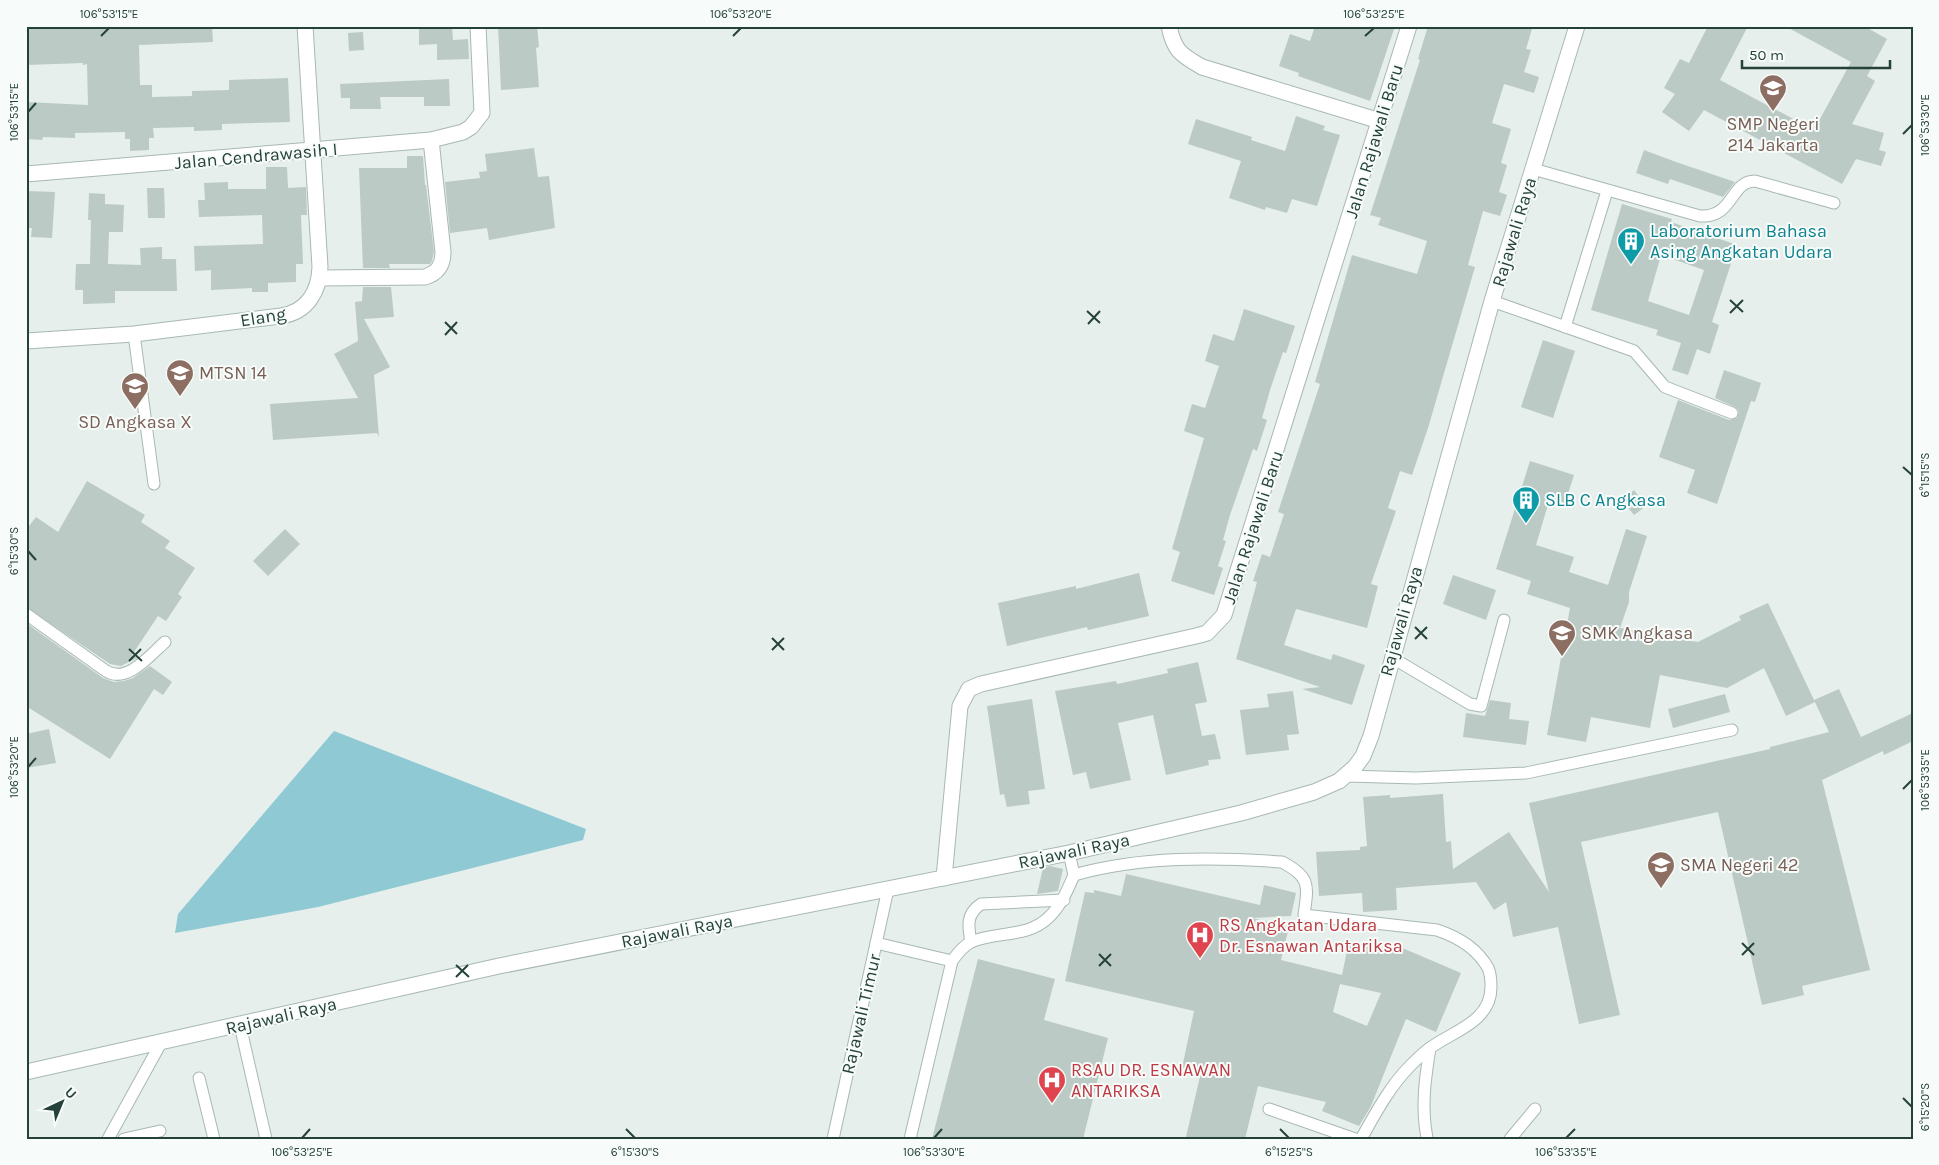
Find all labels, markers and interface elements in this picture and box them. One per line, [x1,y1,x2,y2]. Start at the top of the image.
text: 106°53'15"E [80,7,138,21]
text: 106°53'20"E [710,7,772,21]
text: 106°53'25"E [1343,7,1405,21]
scale bar [1742,38,1889,70]
text: 50 m [1749,46,1784,64]
street label: Jalan Rajawali Baru [1340,61,1408,221]
school or university icon: SMP Negeri 214 Jakarta [1758,73,1788,112]
text: 106°53'15"E [7,83,21,141]
text: 106°53'30"E [1918,94,1932,156]
place label: SMP Negeri 214 Jakarta [1726,113,1820,156]
street label: Jalan Cendrawasih I [174,138,338,174]
street label: Rajawali Raya [1487,175,1541,289]
place label: Laboratorium Bahasa Asing Angkatan Udara [1650,220,1832,263]
building icon: Laboratorium Bahasa Asing Angkatan Udara [1616,226,1646,265]
street label: Elang [239,303,287,331]
school or university icon: MTSN 14 [165,358,195,397]
place label: MTSN 14 [199,362,267,384]
school or university icon: SD Angkasa X [120,371,150,410]
place label: SD Angkasa X [78,411,192,433]
street label: Jalan Rajawali Baru [1218,448,1288,606]
text: 6°15'15"S [1918,453,1932,497]
building icon: SLB C Angkasa [1511,485,1541,524]
place label: SLB C Angkasa [1545,489,1666,511]
text: 6°15'30"S [7,527,21,575]
street label: Rajawali Raya [1375,563,1427,679]
school or university icon: SMK Angkasa [1547,618,1577,657]
place label: SMK Angkasa [1581,622,1693,644]
text: 106°53'20"E [7,736,21,798]
text: 106°53'35"E [1918,749,1932,811]
street label: Rajawali Raya [1016,828,1132,874]
school or university icon: SMA Negeri 42 [1646,850,1676,889]
place label: SMA Negeri 42 [1680,854,1798,876]
street label: Rajawali Raya [619,909,735,953]
place label: RS Angkatan Udara Dr. Esnawan Antariksa [1219,914,1403,957]
hospital icon: RS Angkatan Udara Dr. Esnawan Antariksa [1185,920,1215,959]
street label: Rajawali Timur [836,951,886,1076]
street label: Rajawali Raya [223,993,339,1039]
place label: RSAU DR. ESNAWAN ANTARIKSA [1071,1059,1231,1102]
hospital icon: RSAU DR. ESNAWAN ANTARIKSA [1037,1065,1067,1104]
north arrow [38,1078,88,1128]
text: 6°15'20"S [1918,1083,1932,1131]
text: U [61,1084,80,1102]
text: 106°53'25"E [271,1145,333,1159]
text: 6°15'30"S [611,1145,659,1159]
text: 106°53'30"E [903,1145,965,1159]
text: 6°15'25"S [1265,1145,1313,1159]
text: 106°53'35"E [1535,1145,1597,1159]

